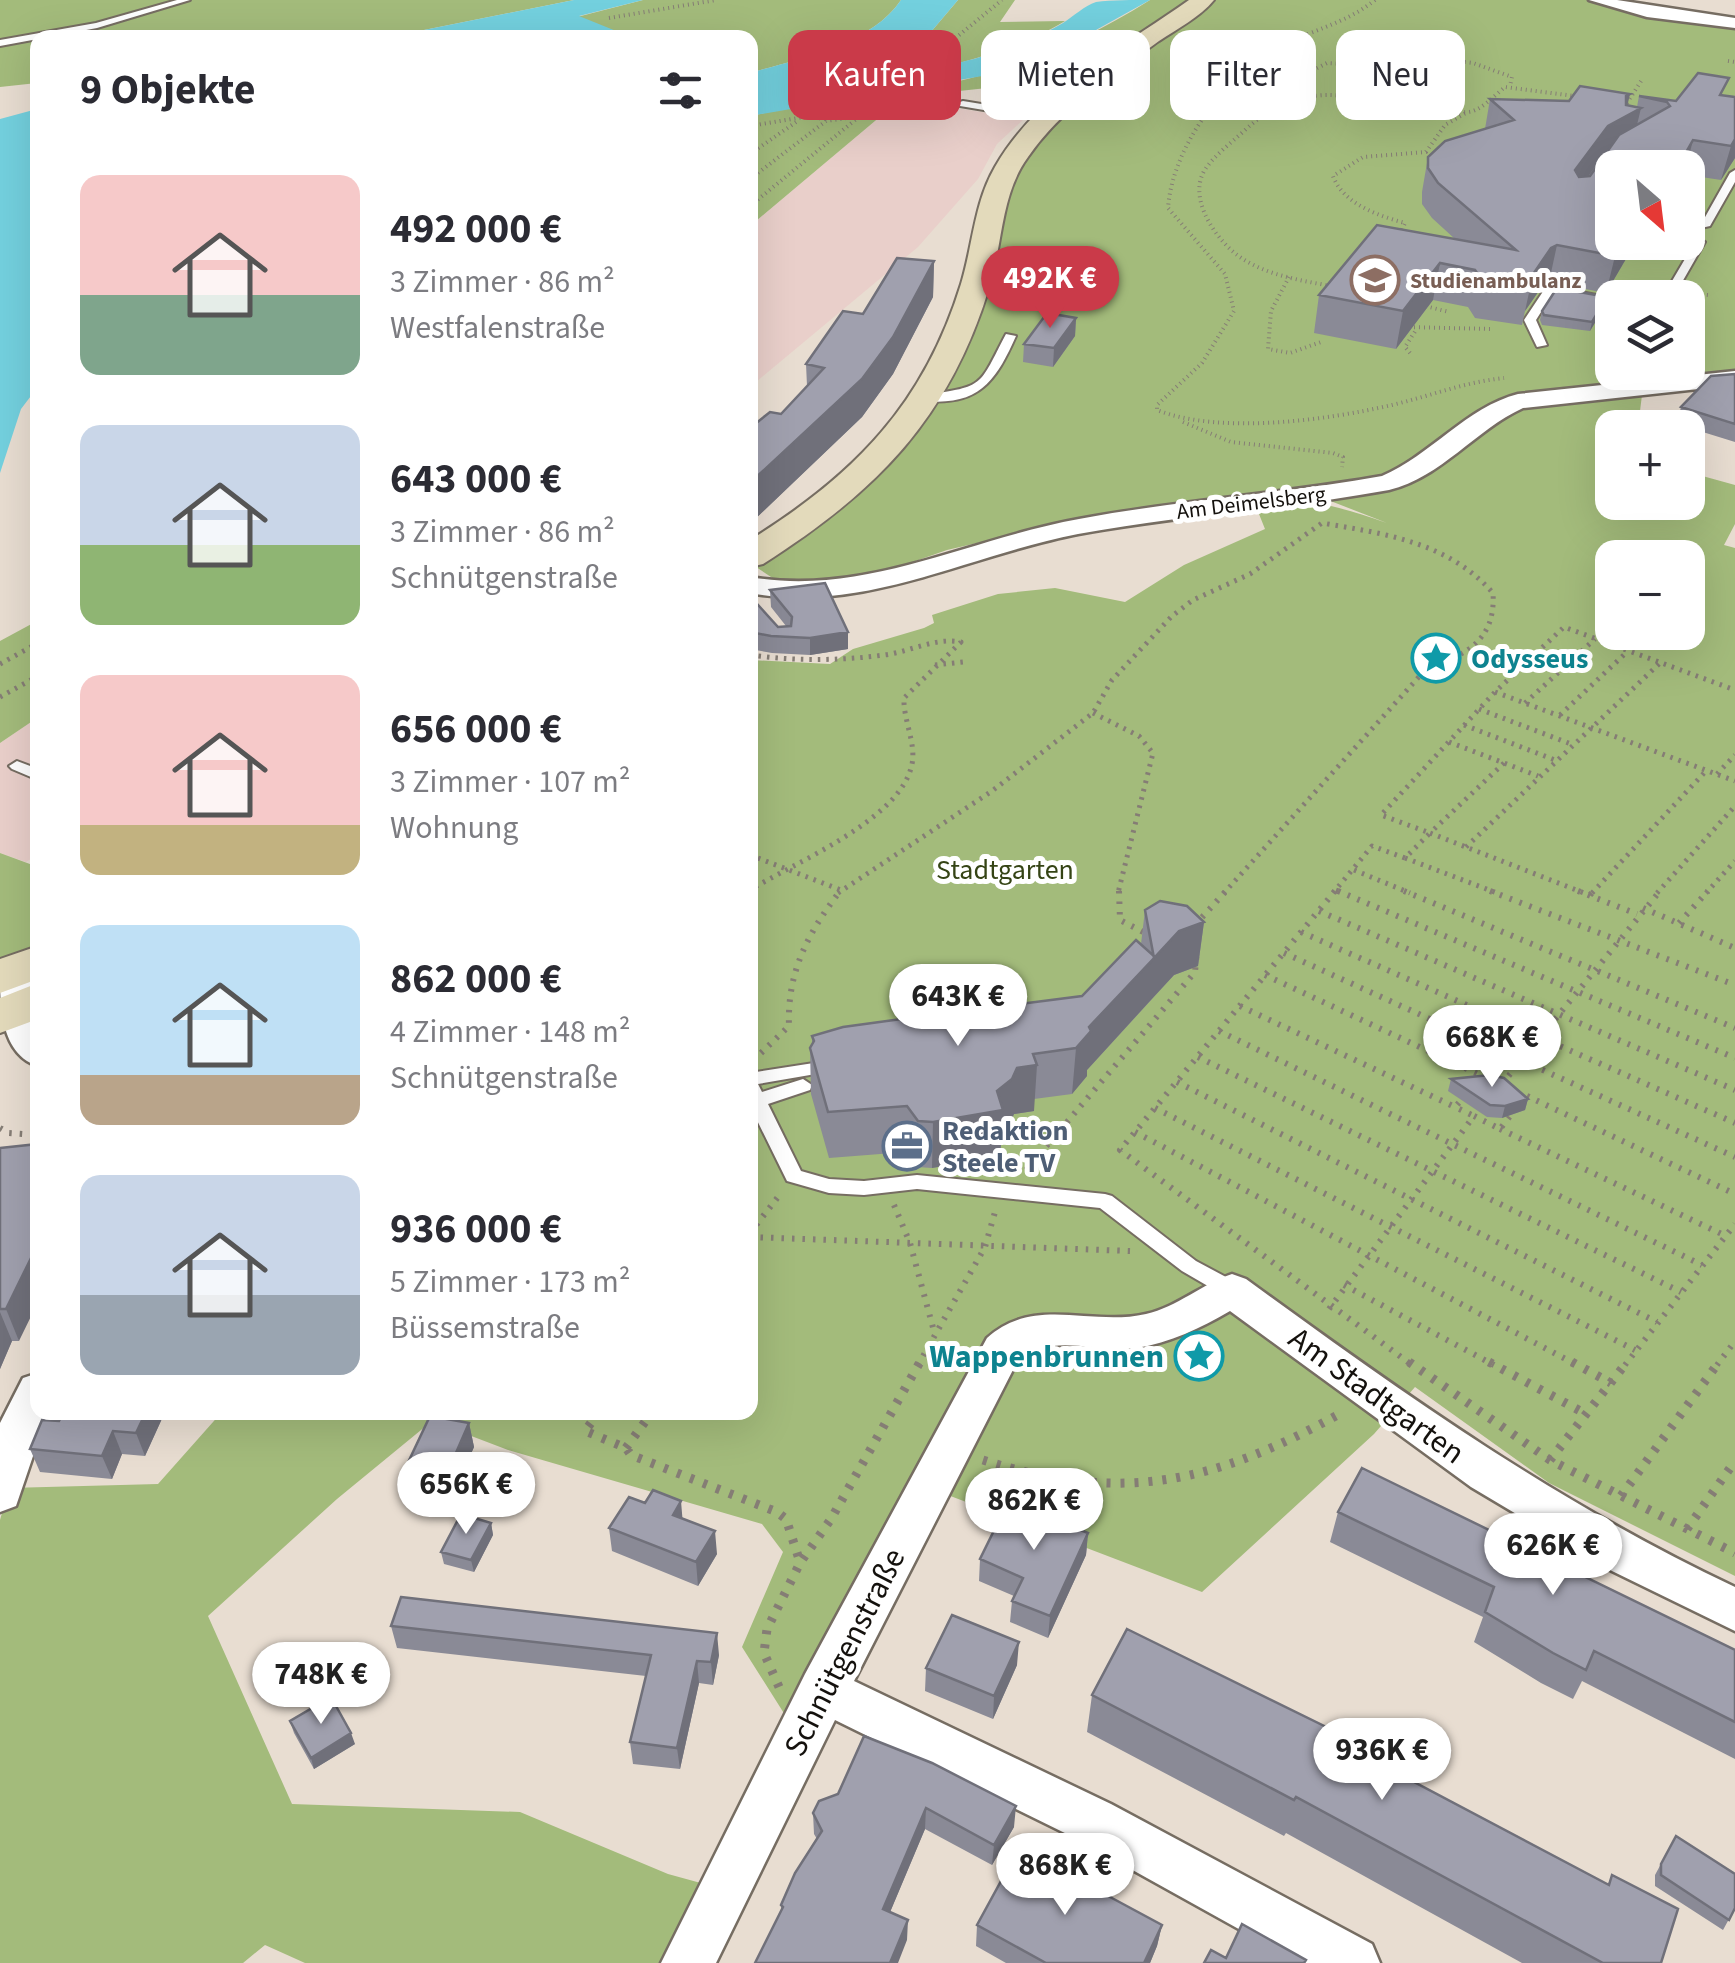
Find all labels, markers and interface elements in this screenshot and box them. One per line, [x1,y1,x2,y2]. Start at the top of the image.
chip: Kaufen [788,30,961,120]
chip: Mieten [981,30,1150,120]
chip: Filter [1170,30,1316,120]
chip: Neu [1336,30,1465,120]
text: 9 Objekte [80,60,255,120]
icon: filters [653,63,708,118]
north arrow [1595,150,1705,260]
map controls [1595,150,1705,650]
text: 492 000 € [390,199,562,259]
icon: home [160,215,280,335]
pin: 492K € [969,246,1131,331]
school or university icon: Studienambulanz [1349,254,1401,306]
text: 492K € [1003,255,1097,301]
text: 3 Zimmer · 86 m² [390,259,615,305]
place label: Studienambulanz [1410,265,1581,297]
button: layers [1595,280,1705,390]
text: Westfalenstraße [390,305,605,351]
button: + [1595,410,1705,520]
text: 643 000 € [390,449,562,509]
icon: home [160,465,280,585]
street label: Am Deimelsberg [1175,478,1328,528]
text: 3 Zimmer · 86 m² [390,509,615,555]
button: − [1595,540,1705,650]
text: Schnütgenstraße [390,555,618,601]
place icon: Odysseus [1410,632,1462,684]
place label: Odysseus [1471,639,1588,679]
text: 656 000 € [390,699,562,759]
icon: home [160,715,280,835]
text: 3 Zimmer · 107 m² [390,759,631,805]
text: Wohnung [390,805,518,851]
park label: Stadtgarten [936,850,1074,890]
text: 862 000 € [390,949,562,1009]
pin: 643K € [877,964,1039,1049]
icon: home [160,965,280,1085]
text: 643K € [911,973,1005,1019]
pin: 668K € [1411,1005,1573,1090]
text: 4 Zimmer · 148 m² [390,1009,631,1055]
text: 668K € [1445,1014,1539,1060]
text: Schnütgenstraße [390,1055,618,1101]
place label: Redaktion Steele TV [942,1111,1069,1183]
office icon: Redaktion Steele TV [881,1120,933,1172]
text: 936 000 € [390,1199,562,1259]
icon: home [160,1215,280,1335]
text: 5 Zimmer · 173 m² [390,1259,631,1305]
text: Büssemstraße [390,1305,580,1351]
street label: Am Stadtgarten [1279,1316,1474,1475]
place icon: Wappenbrunnen [1173,1330,1225,1382]
place label: Wappenbrunnen [929,1334,1164,1380]
pin: 656K € [385,1452,547,1537]
text: 656K € [419,1461,513,1507]
pin: 862K € [953,1468,1115,1553]
text: 862K € [987,1477,1081,1523]
pin: 626K € [1472,1513,1634,1598]
text: 626K € [1506,1522,1600,1568]
street label: Schnütgenstraße [773,1540,917,1764]
pin: 748K € [240,1642,402,1727]
text: 748K € [274,1651,368,1697]
pin: 936K € [1301,1718,1463,1803]
text: 936K € [1335,1727,1429,1773]
pin: 868K € [984,1833,1146,1918]
text: 868K € [1018,1842,1112,1888]

